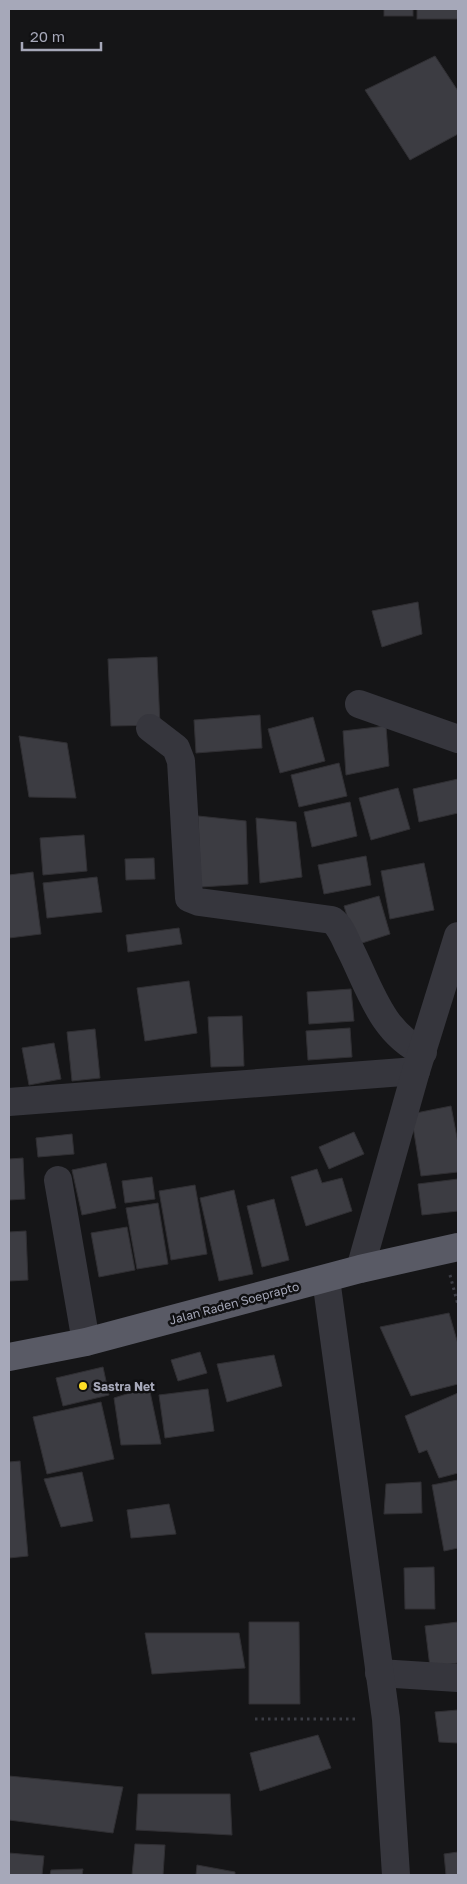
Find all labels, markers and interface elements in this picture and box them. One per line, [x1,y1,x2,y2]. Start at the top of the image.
scale bar [22,20,101,52]
text: 20 m [30,27,65,45]
street label: Jalan Raden Soeprapto [167,1278,301,1328]
place label: Sastra Net [93,1379,155,1394]
marker: Sastra Net [77,1380,89,1392]

